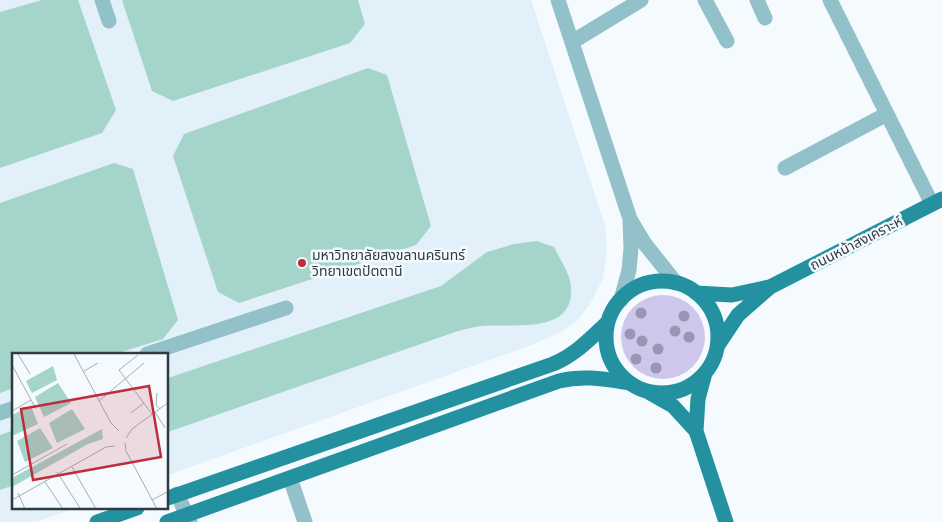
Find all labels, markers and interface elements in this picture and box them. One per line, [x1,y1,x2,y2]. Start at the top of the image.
street label: ถนนหน้าสงเคราะห์ [807,212,905,273]
place label: มหาวิทยาลัยสงขลานครินทร์ วิทยาเขตปัตตานี [311,246,466,279]
marker: มหาวิทยาลัยสงขลานครินทร์ วิทยาเขตปัตตานี [296,257,308,269]
inset map [12,353,169,510]

